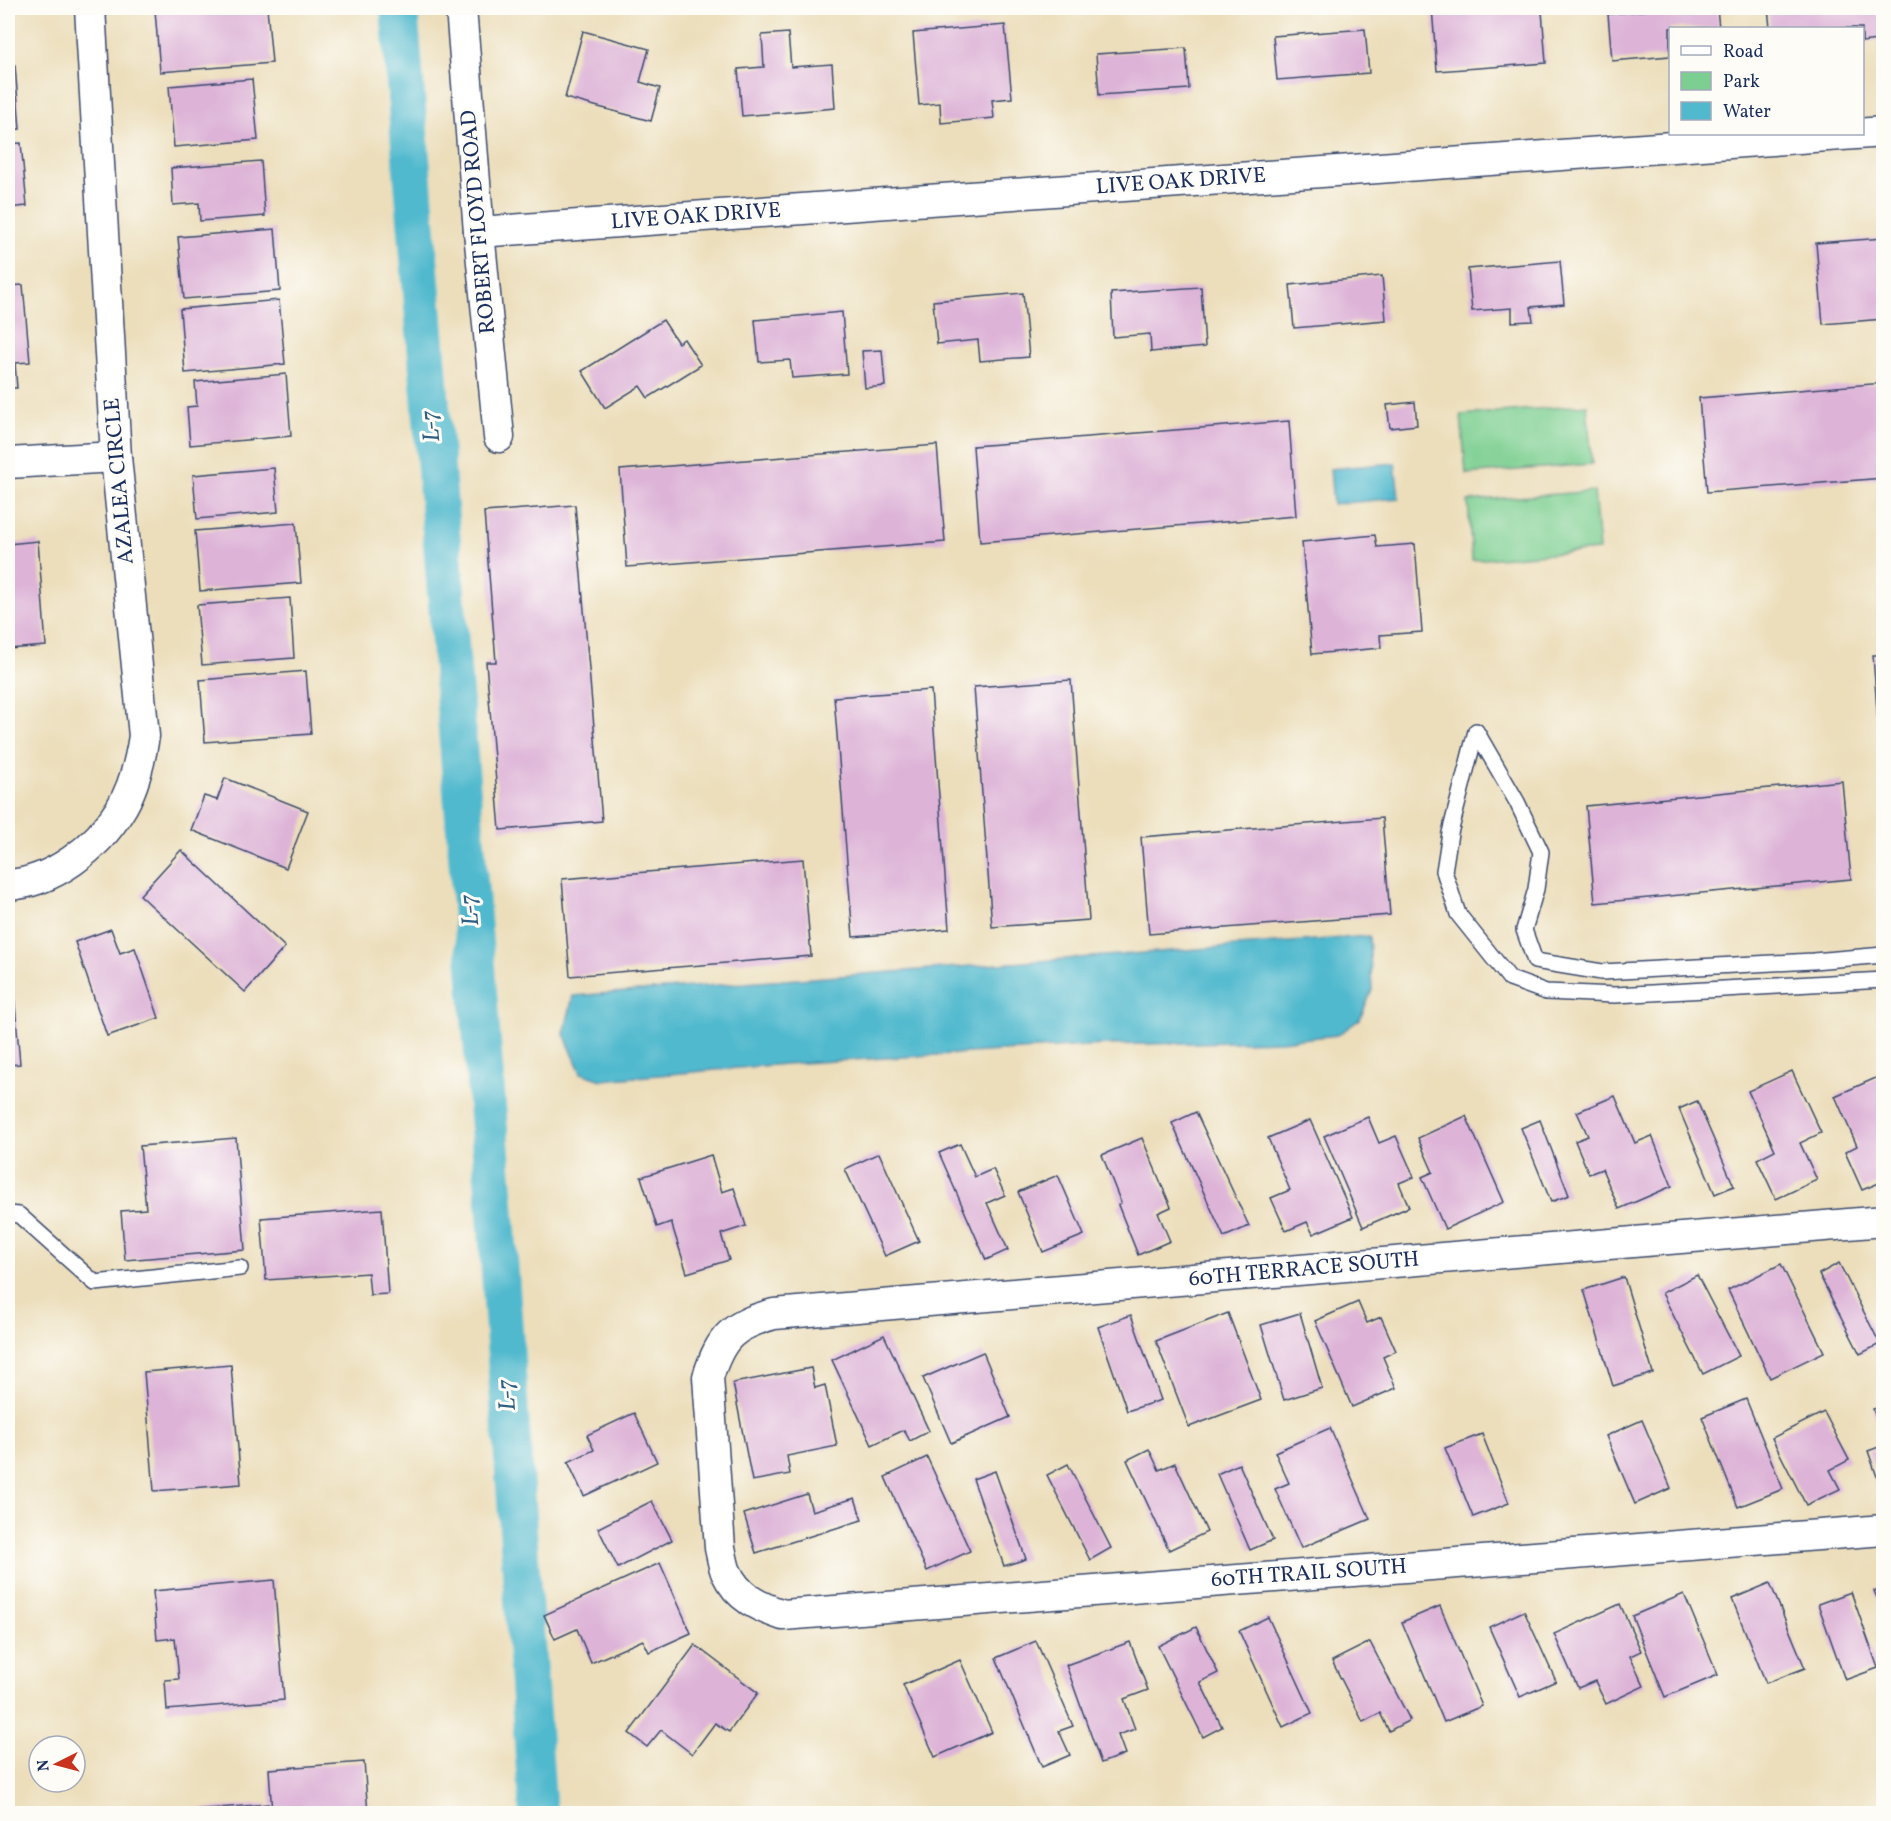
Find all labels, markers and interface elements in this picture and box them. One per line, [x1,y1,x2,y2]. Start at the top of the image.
legend [1669,27,1864,135]
text: Road [1723,40,1764,65]
text: Park [1723,70,1760,95]
text: Water [1723,100,1771,125]
street label: ROBERT FLOYD ROAD [454,109,504,335]
street label: LIVE OAK DRIVE [1095,161,1267,203]
street label: LIVE OAK DRIVE [610,196,782,238]
street label: AZALEA CIRCLE [97,396,143,566]
water label: L-7 [414,408,450,443]
water label: L-7 [453,892,489,927]
street label: 60TH TERRACE SOUTH [1187,1244,1421,1296]
water label: L-7 [490,1377,526,1412]
street label: 60TH TRAIL SOUTH [1210,1552,1408,1596]
north arrow [27,1734,87,1794]
text: N [32,1758,56,1772]

